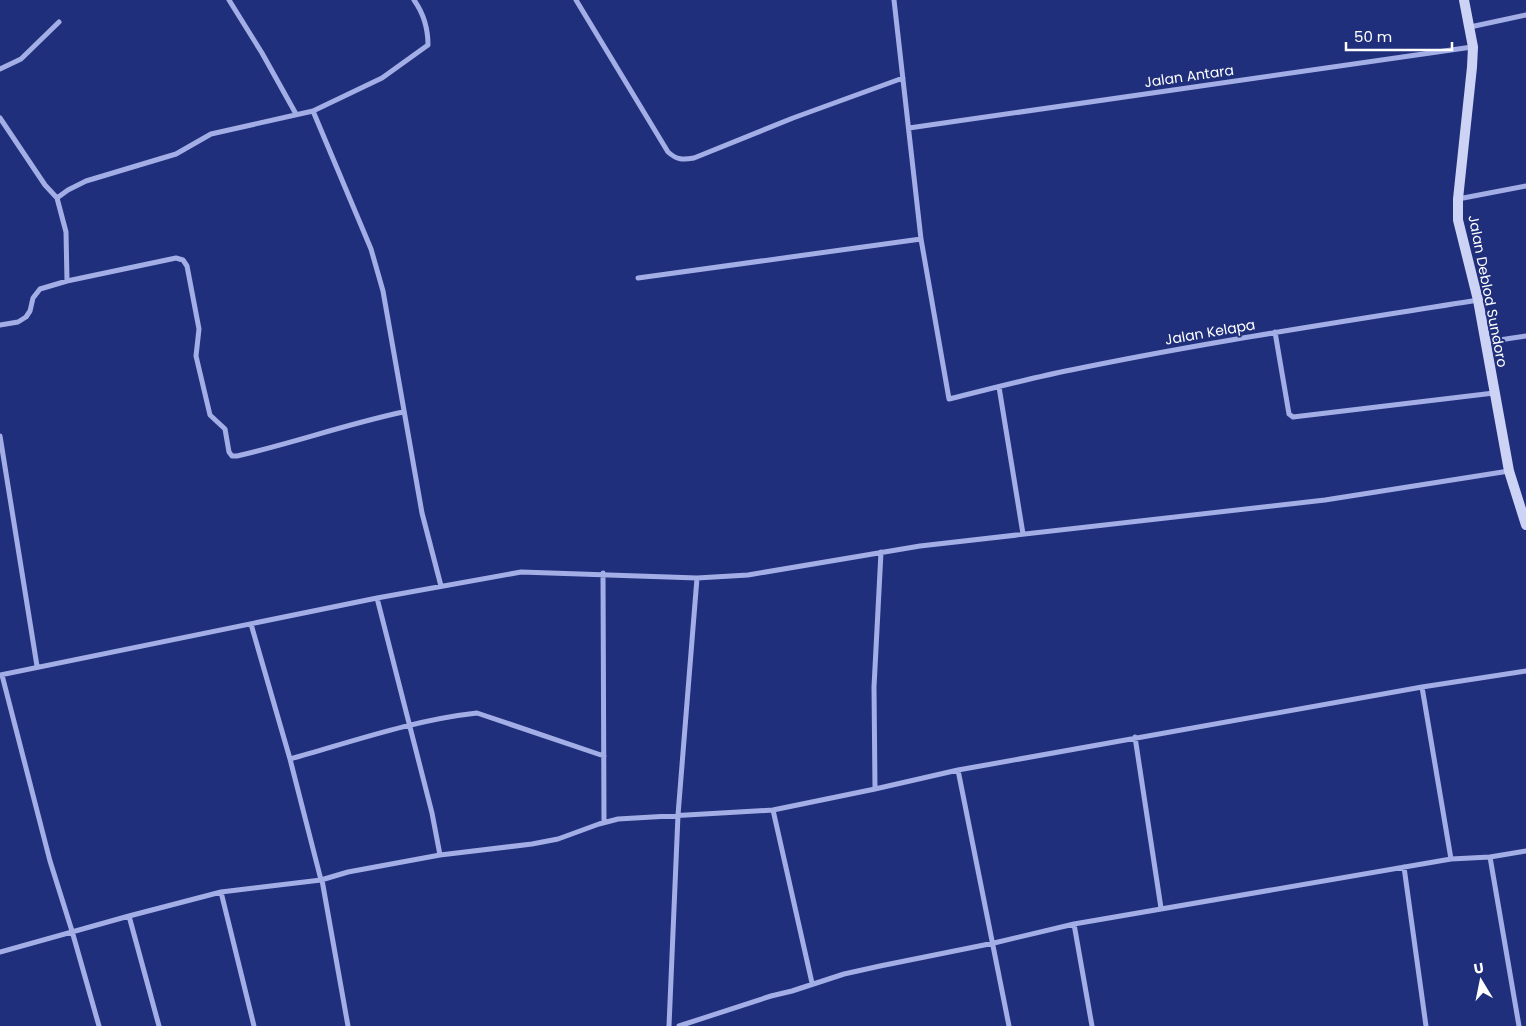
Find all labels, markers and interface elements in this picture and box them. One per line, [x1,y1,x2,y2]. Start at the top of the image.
scale bar [1346,20,1452,52]
text: 50 m [1354,26,1392,47]
street label: Jalan Antara [1143,60,1235,92]
street label: Jalan Deblod Sundoro [1463,213,1513,369]
street label: Jalan Kelapa [1163,314,1257,350]
north arrow [1456,956,1506,1006]
text: U [1472,957,1485,979]

